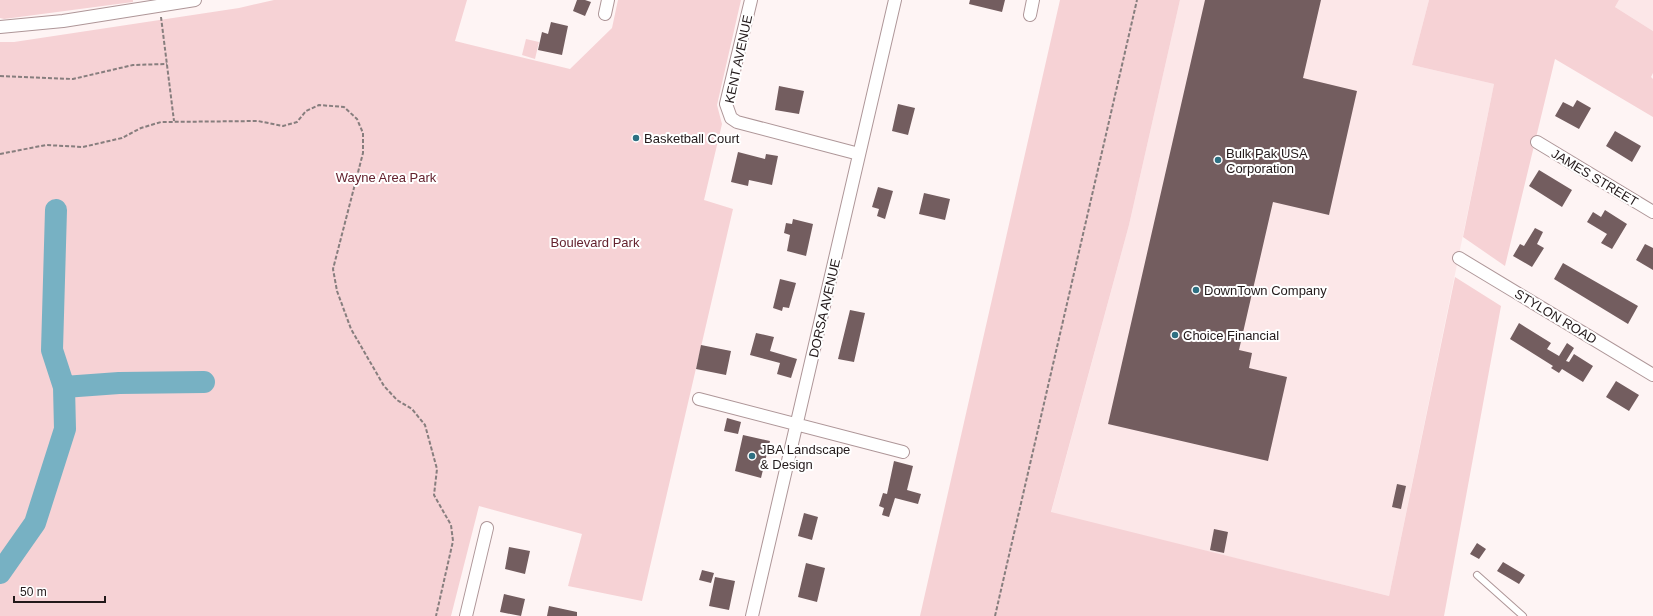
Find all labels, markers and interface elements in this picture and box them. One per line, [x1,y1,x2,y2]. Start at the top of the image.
street label: KENT AVENUE [722,13,755,105]
place label: Basketball Court [644,131,740,146]
marker: Basketball Court [631,133,641,143]
place label: Bulk Pak USA Corporation [1226,146,1308,176]
street label: JAMES STREET [1549,146,1641,209]
marker: Bulk Pak USA Corporation [1213,155,1223,165]
park label: Wayne Area Park [336,170,437,185]
park label: Boulevard Park [551,235,640,250]
street label: DORSA AVENUE [806,257,843,359]
place label: DownTown Company [1204,283,1327,298]
marker: DownTown Company [1191,285,1201,295]
street label: STYLON ROAD [1512,286,1600,347]
place label: Choice Financial [1183,328,1279,343]
marker: Choice Financial [1170,330,1180,340]
place label: JBA Landscape & Design [760,442,850,472]
marker: JBA Landscape & Design [747,451,757,461]
scale bar [14,578,105,604]
text: 50 m [20,585,47,599]

